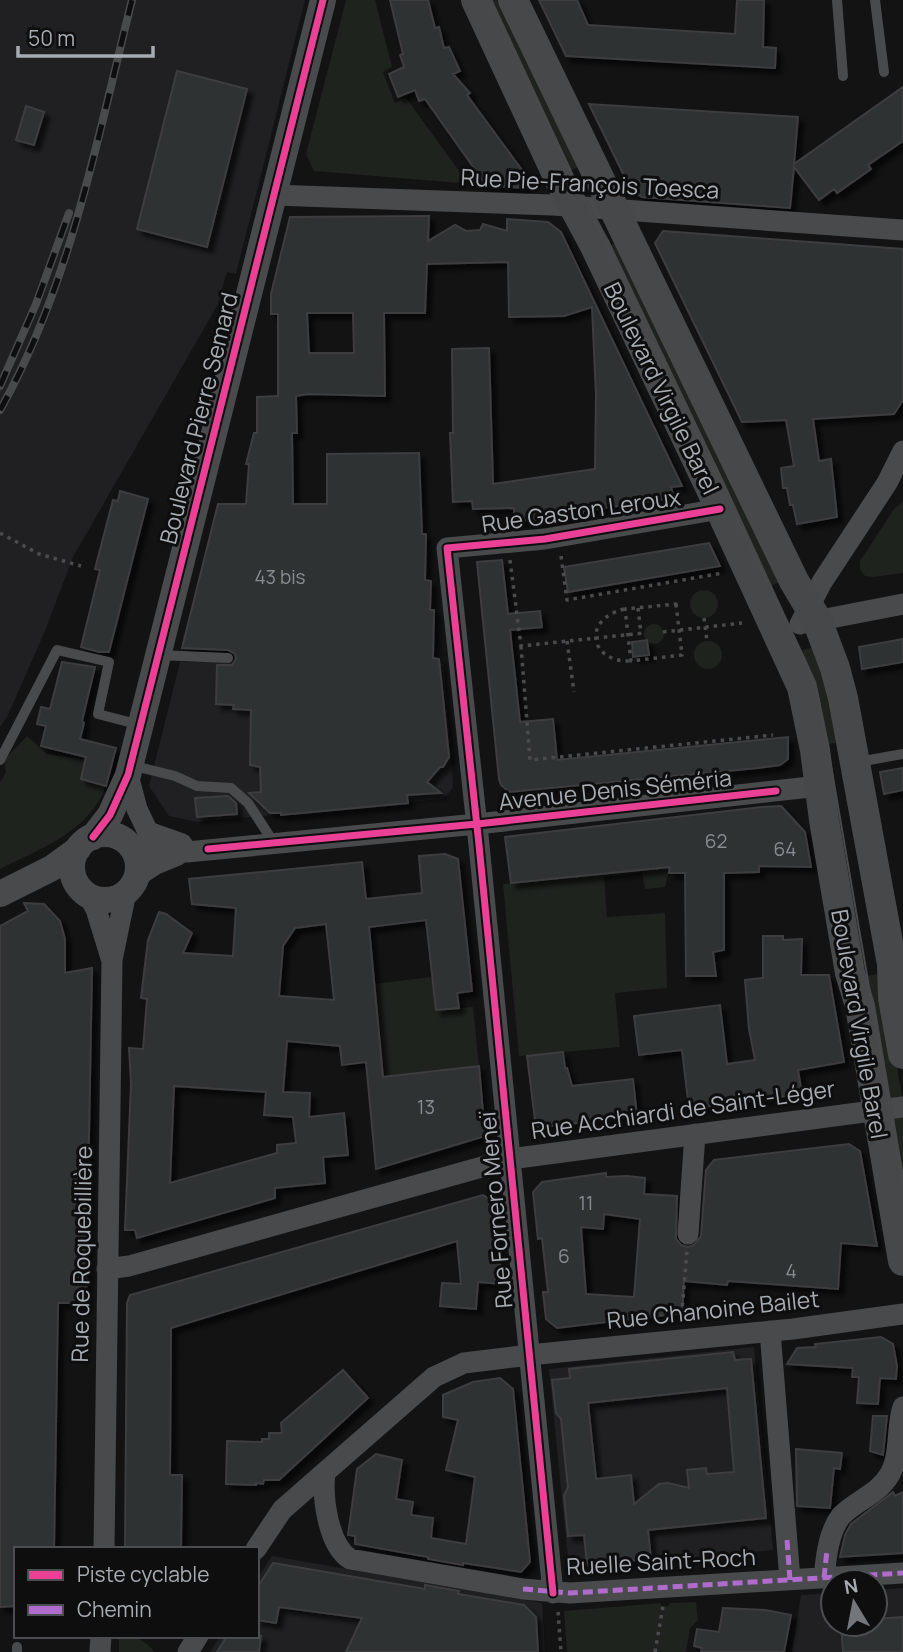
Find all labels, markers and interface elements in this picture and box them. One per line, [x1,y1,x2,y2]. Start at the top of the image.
scale bar [18,14,152,58]
text: 50 m [28,24,75,52]
street label: Rue Pie-François Toesca [460,160,720,206]
street label: Boulevard Virgile Barel [597,276,727,500]
street label: Boulevard Pierre Semard [151,289,245,547]
street label: Rue Gaston Leroux [479,480,683,540]
house number: 43 bis [254,564,306,590]
street label: Avenue Denis Séméria [497,761,733,817]
house number: 62 [705,828,727,854]
house number: 64 [774,836,797,862]
street label: Boulevard Virgile Barel [824,907,896,1141]
street label: Rue Acchiardi de Saint-Léger [529,1072,837,1146]
house number: 13 [417,1094,435,1120]
street label: Rue Fornero Meneï [470,1110,520,1310]
street label: Rue de Roquebillière [63,1145,99,1363]
house number: 11 [579,1190,593,1216]
house number: 6 [558,1243,570,1269]
house number: 4 [785,1258,797,1284]
street label: Rue Chanoine Bailet [605,1282,821,1336]
street label: Ruelle Saint-Roch [565,1540,757,1582]
legend [14,1547,259,1638]
text: Piste cyclable [77,1560,209,1588]
north arrow [819,1568,889,1638]
text: N [842,1572,860,1600]
text: Chemin [77,1595,152,1623]

